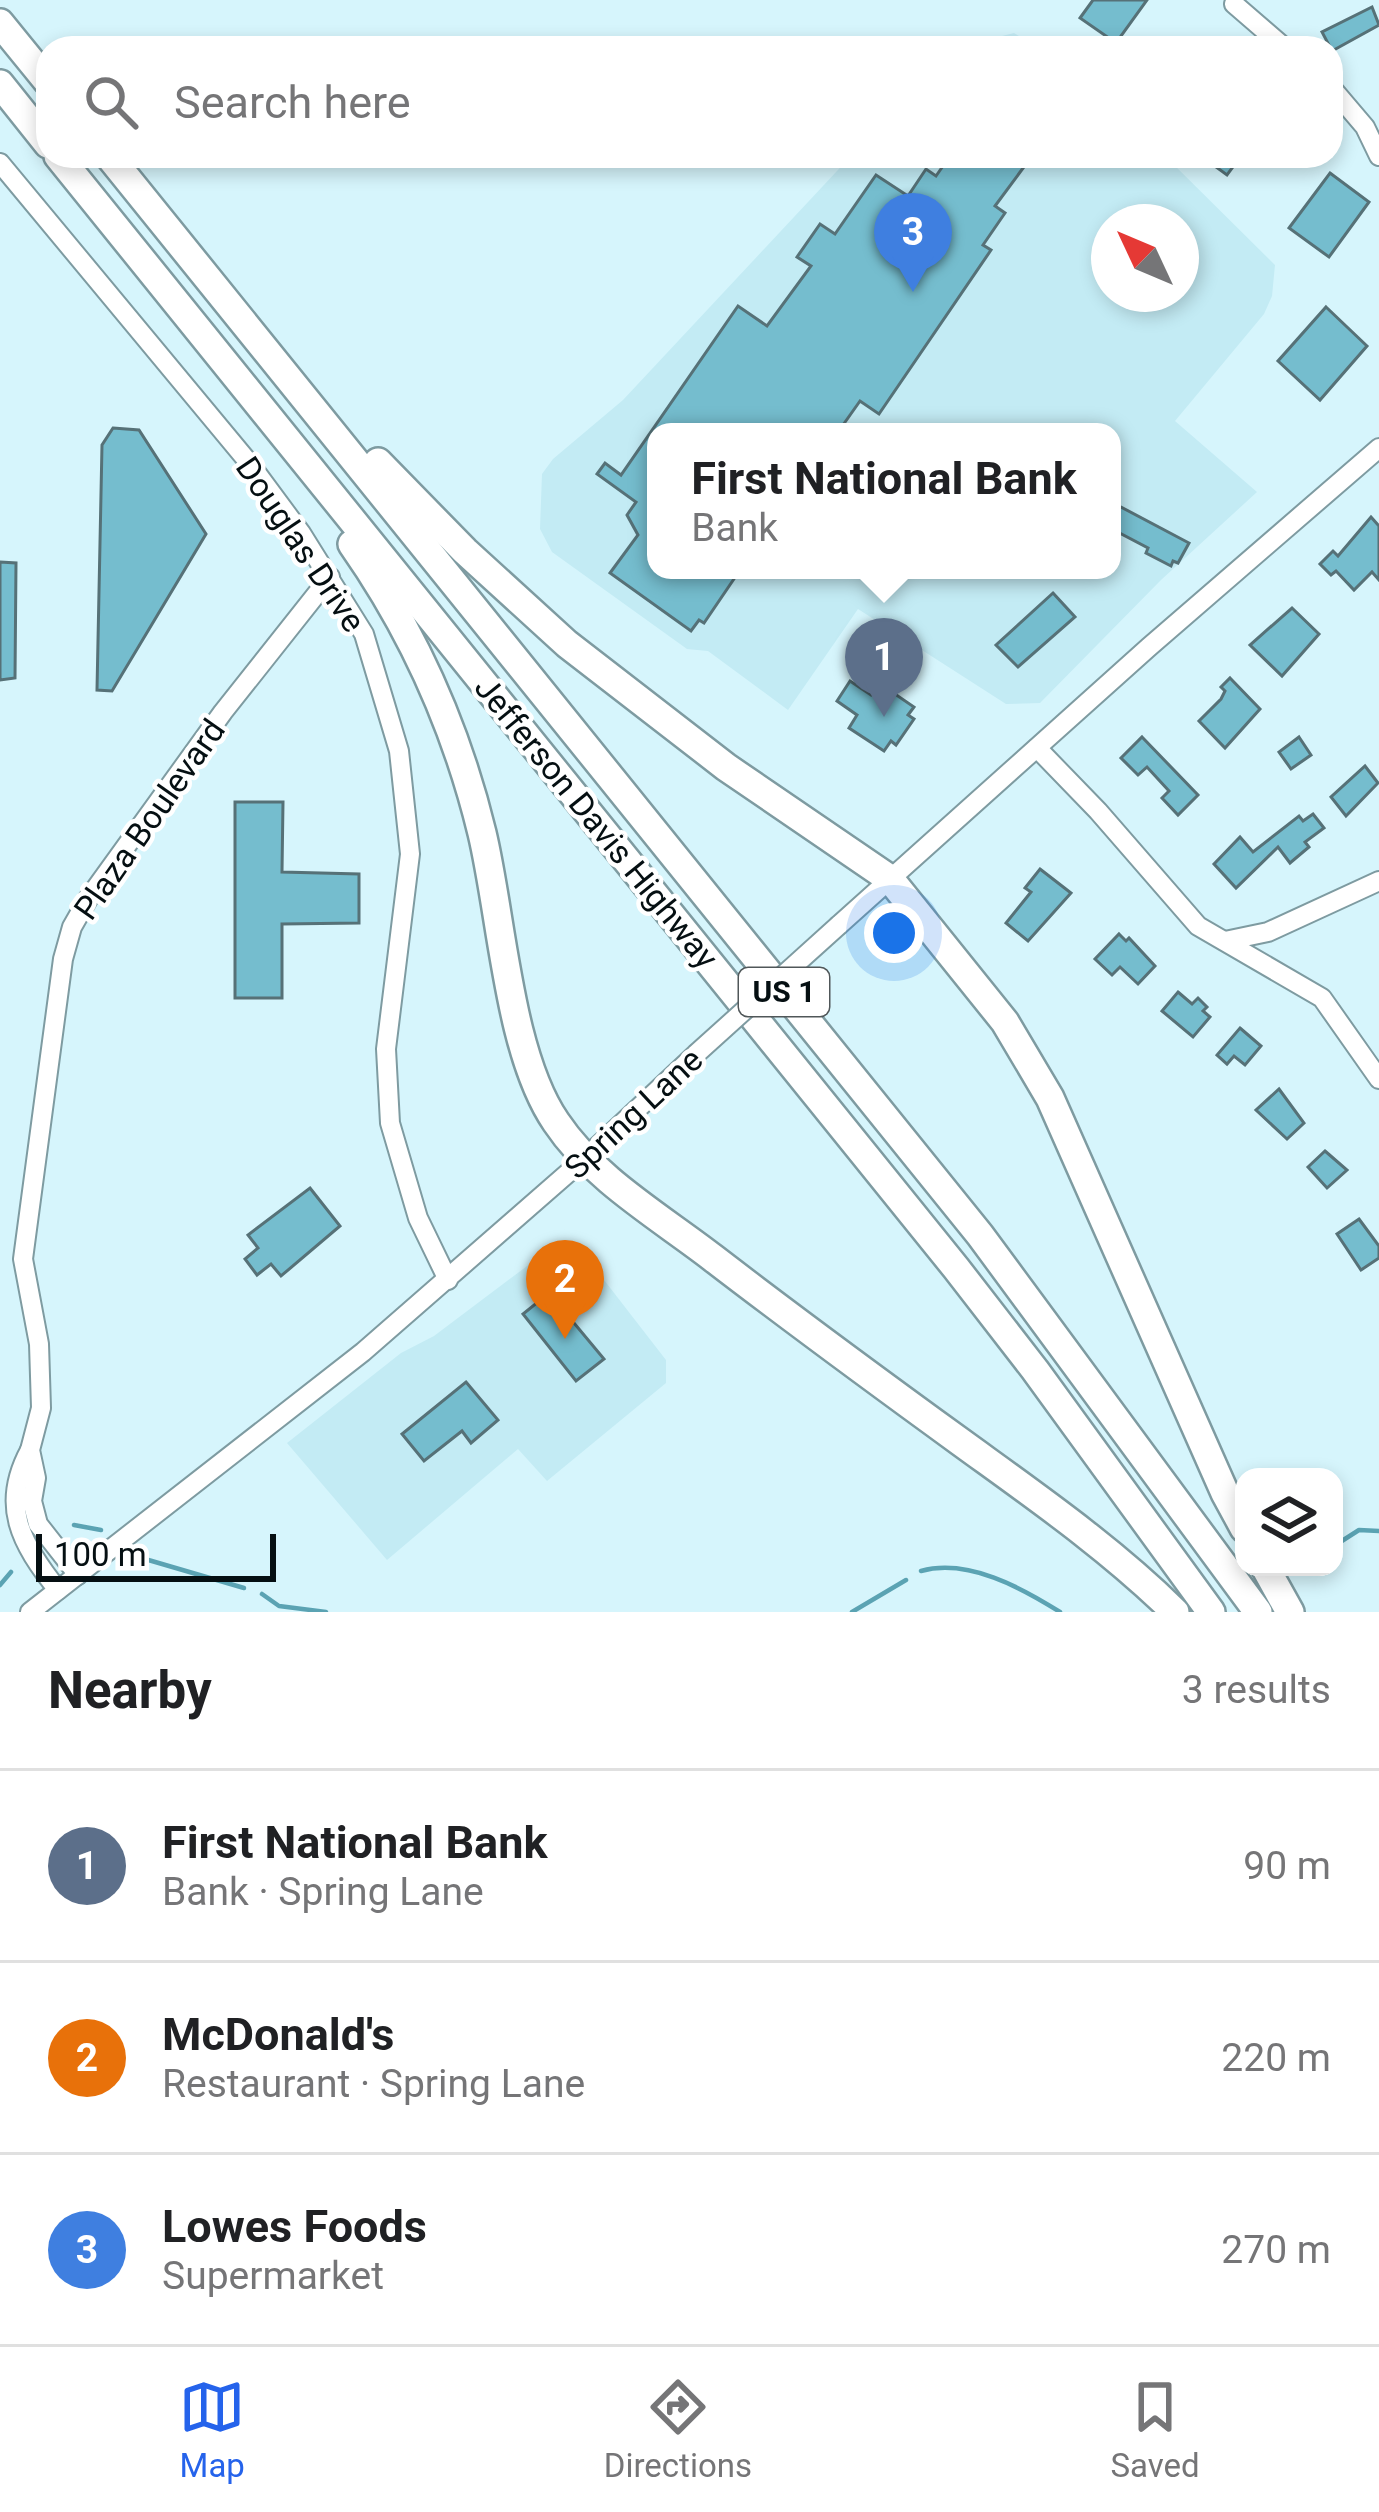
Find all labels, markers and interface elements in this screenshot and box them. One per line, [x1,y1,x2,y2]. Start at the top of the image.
search box [36,36,1343,168]
icon: search [78,69,144,135]
text: Search here [174,76,411,129]
pin: 3 [874,193,952,292]
north arrow [1091,204,1199,312]
popup [647,423,1121,579]
street label: Douglas Drive [228,449,373,639]
text: First National Bank [691,452,1077,505]
text: Bank [691,505,778,551]
pin: 1 [845,618,923,717]
street label: Jefferson Davis Highway [467,669,727,976]
street label: Plaza Boulevard [66,712,233,927]
your location [864,903,924,963]
road number: US 1 [739,968,829,1016]
street label: Spring Lane [557,1040,710,1187]
pin: 2 [526,1240,604,1339]
map controls [1235,1468,1343,1576]
button: layers [1235,1468,1343,1576]
scale bar [36,1528,276,1581]
text: 100 m [54,1535,147,1574]
text: Nearby [48,1661,212,1720]
text: 3 results [1182,1667,1331,1713]
text: First National Bank [162,1816,547,1869]
text: 1 [76,1843,98,1889]
text: 90 m [1243,1843,1331,1889]
text: Bank · Spring Lane [162,1869,484,1915]
text: McDonald's [162,2008,394,2061]
text: 2 [76,2035,98,2081]
text: 220 m [1221,2035,1331,2081]
text: Restaurant · Spring Lane [162,2061,585,2107]
text: Lowes Foods [162,2200,427,2253]
text: 3 [76,2227,98,2273]
text: 270 m [1221,2227,1331,2273]
text: Supermarket [162,2253,384,2299]
tab: Map [179,2374,245,2485]
tab: Directions [604,2374,752,2485]
tab: Saved [1111,2374,1200,2485]

